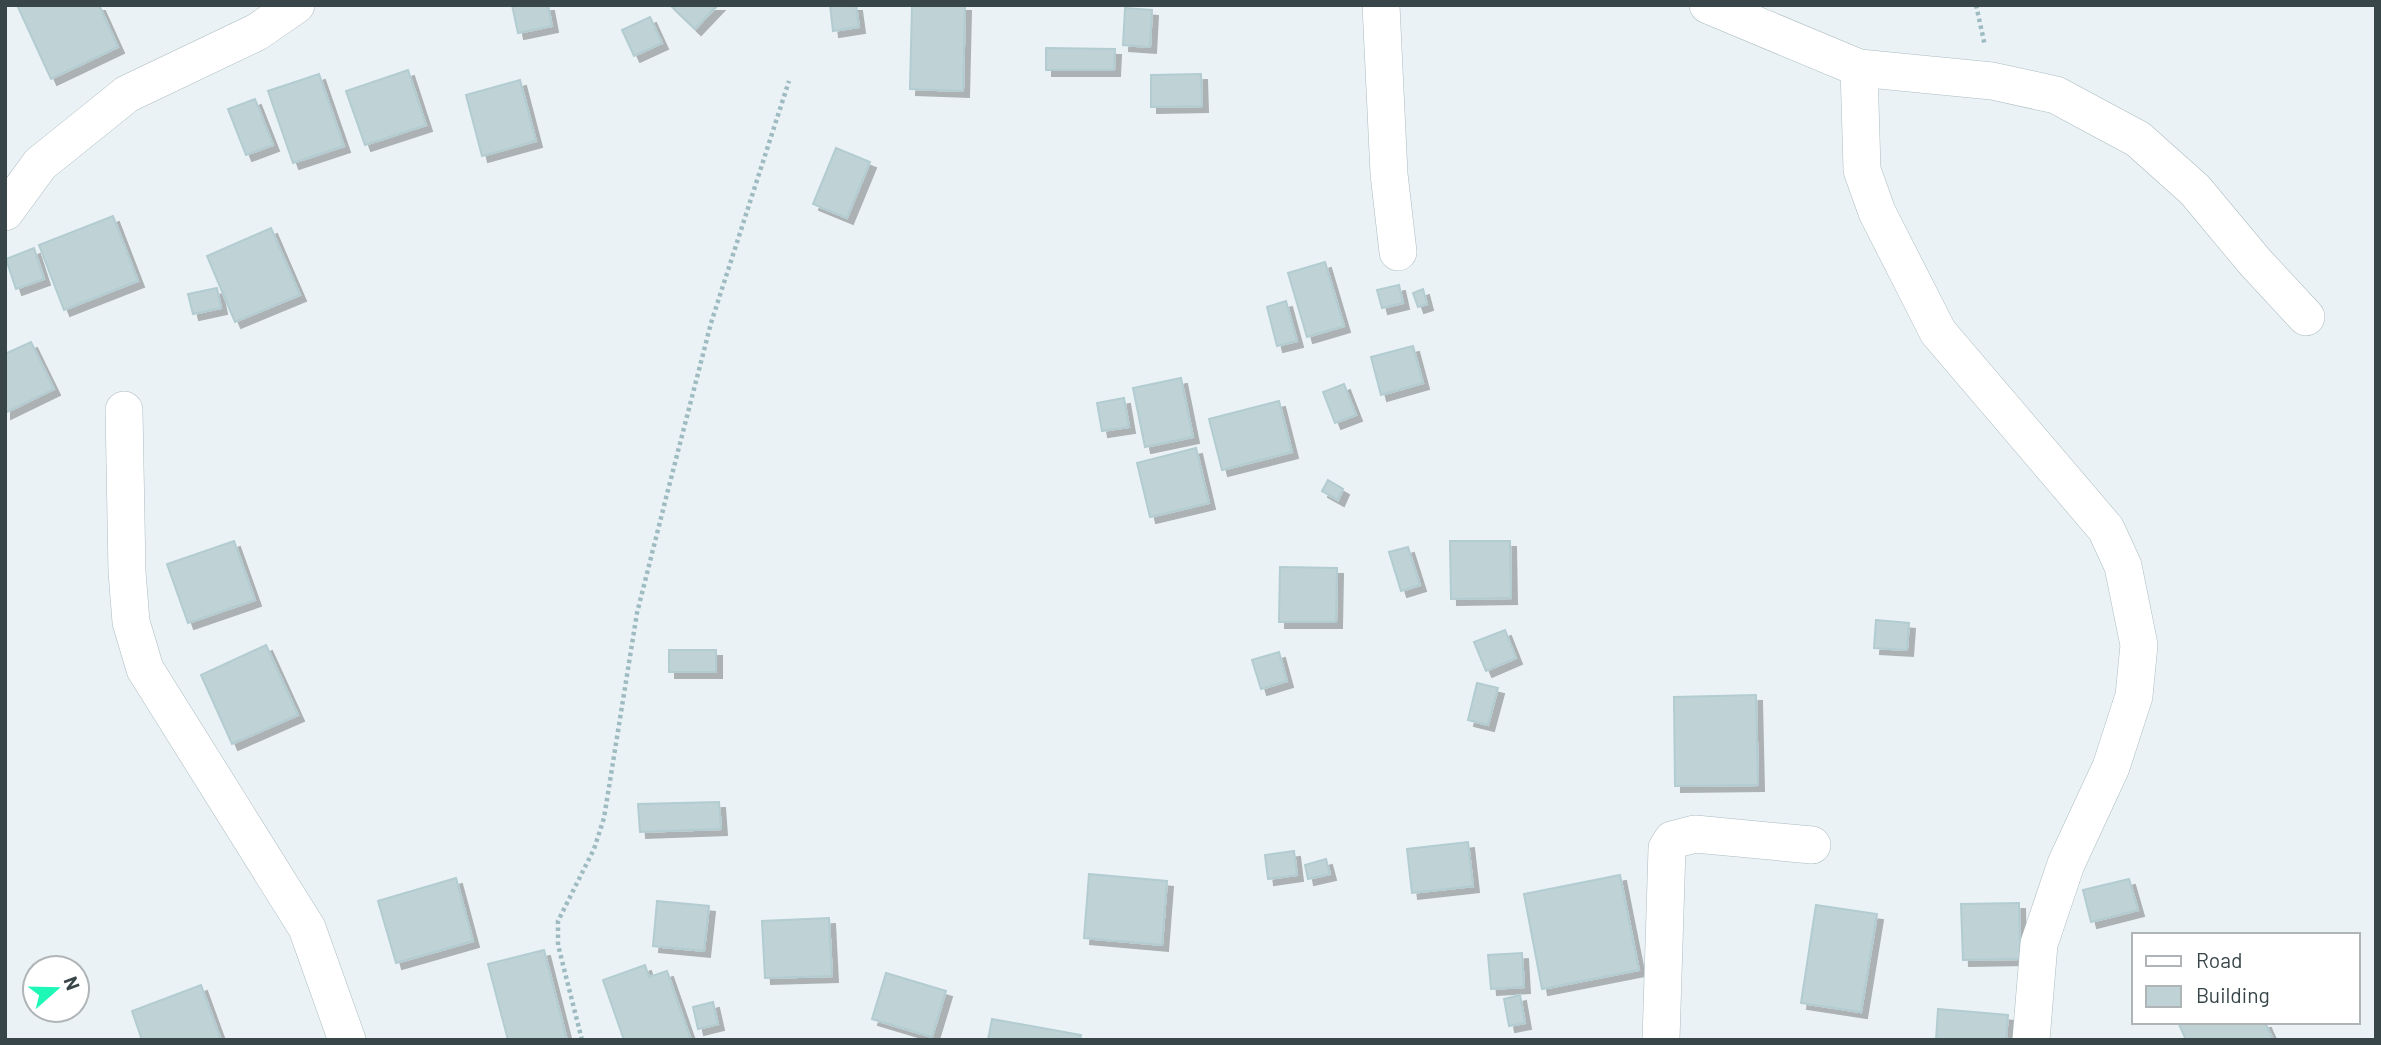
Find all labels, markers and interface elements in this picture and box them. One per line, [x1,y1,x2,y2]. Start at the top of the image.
legend [2132,933,2360,1024]
text: Road [2196,947,2242,972]
north arrow [21,954,91,1024]
text: N [59,973,85,993]
text: Building [2196,982,2270,1007]

